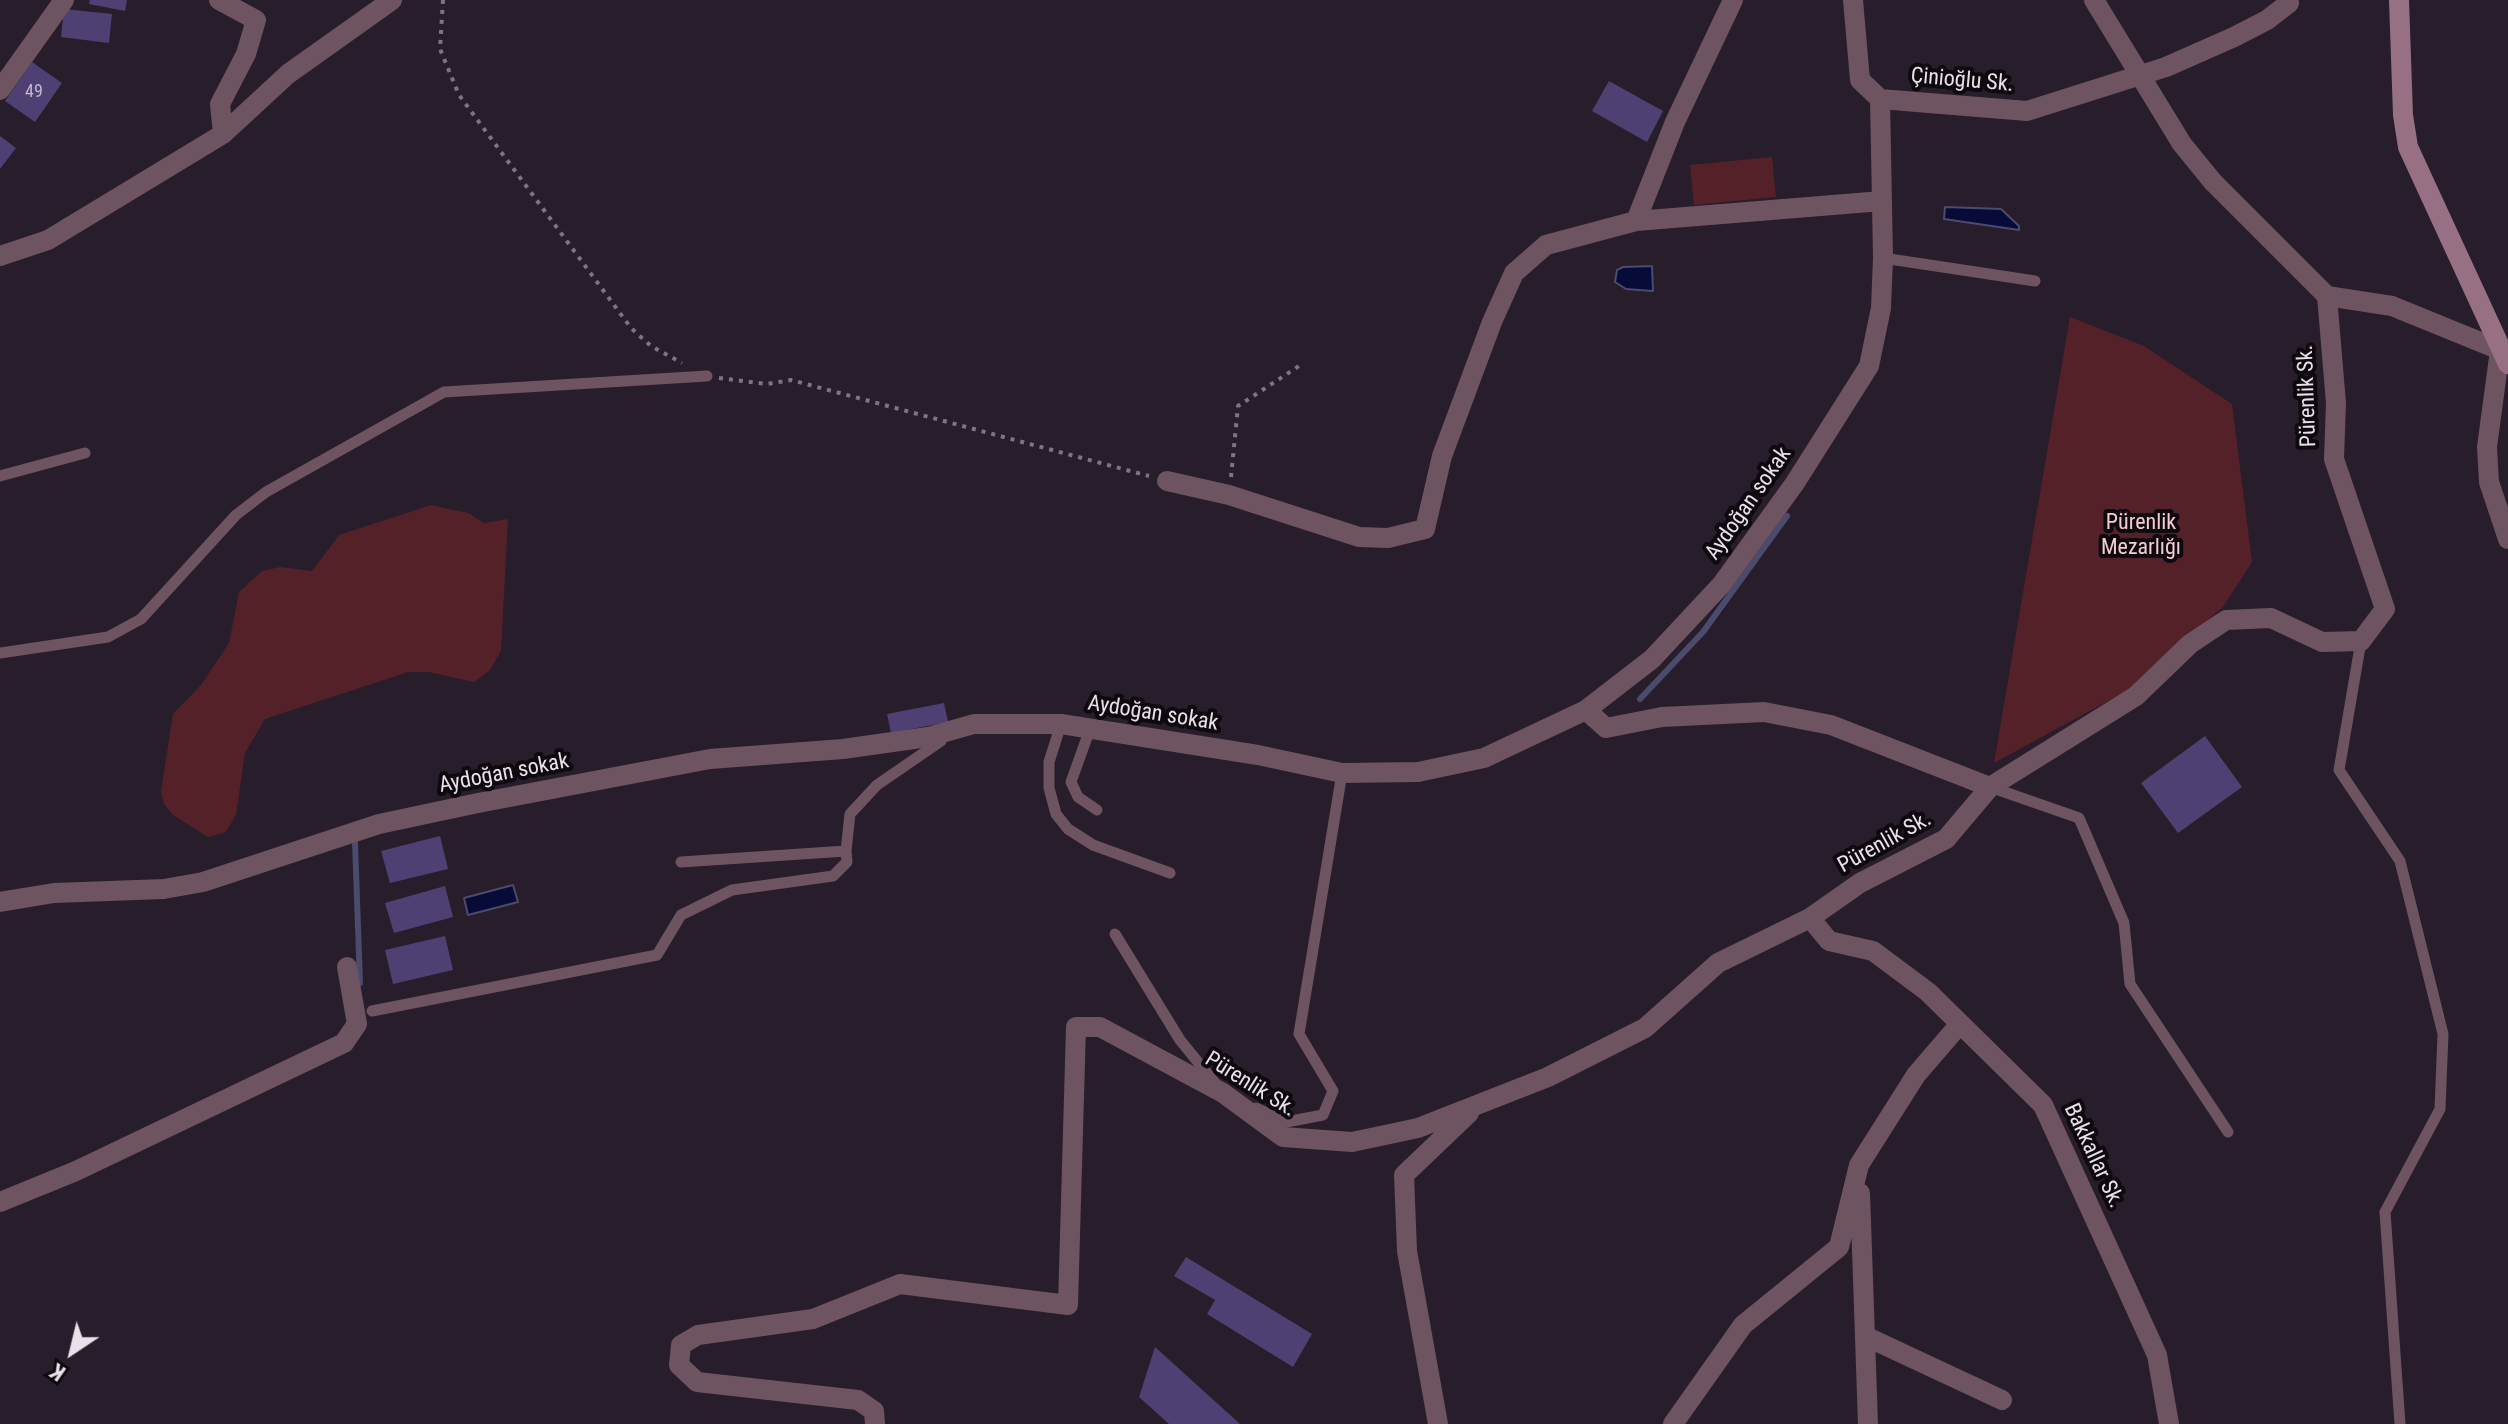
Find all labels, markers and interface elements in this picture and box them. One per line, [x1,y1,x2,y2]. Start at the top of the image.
street label: Çinioğlu Sk. [1910,63,2014,99]
house number: 49 [25,81,43,103]
street label: Pürenlik Sk. [2293,344,2323,448]
street label: Aydoğan sokak [1700,443,1798,565]
park label: Pürenlik Mezarlığı [2101,510,2181,562]
street label: Aydoğan sokak [1086,691,1220,737]
street label: Aydoğan sokak [437,748,571,800]
street label: Pürenlik Sk. [1834,807,1936,879]
street label: Pürenlik Sk. [1200,1047,1300,1123]
street label: Bakkallar Sk. [2057,1099,2129,1213]
north arrow [32,1312,112,1392]
text: K [46,1358,70,1386]

